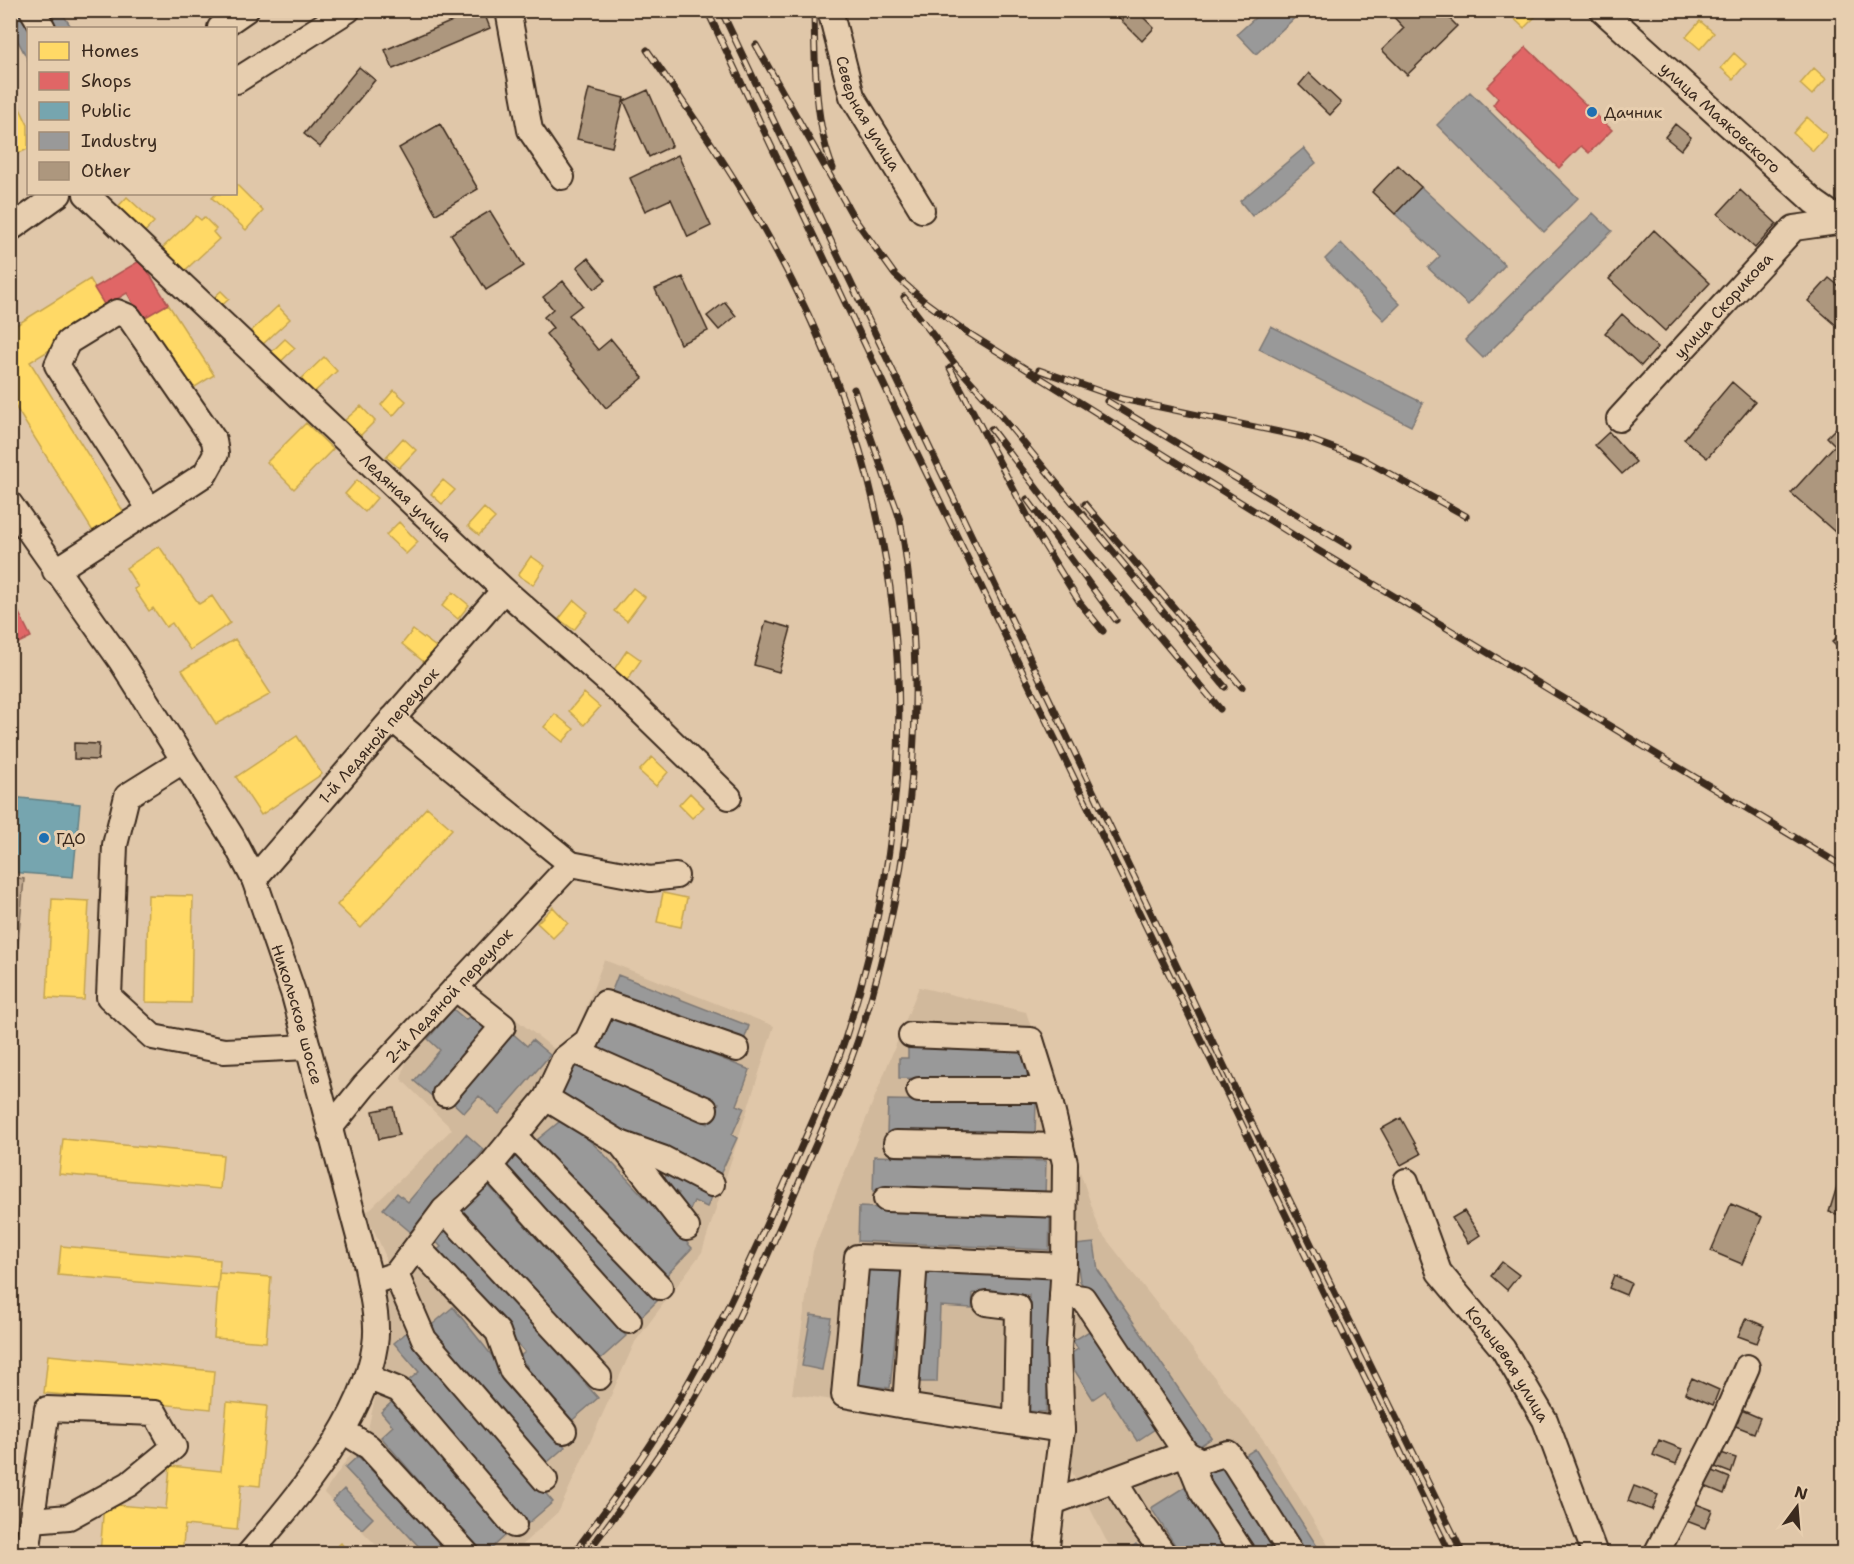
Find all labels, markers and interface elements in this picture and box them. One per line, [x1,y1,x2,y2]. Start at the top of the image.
legend [27,27,237,195]
text: Homes [81,39,139,63]
street label: Северная улица [831,54,905,175]
street label: улица Маяковского [1655,58,1785,178]
text: Shops [81,69,132,93]
text: Public [81,99,131,123]
place label: Дачник [1604,102,1663,123]
marker: Дачник [1585,105,1599,119]
text: Industry [81,129,157,153]
text: Other [81,159,131,183]
street label: улица Скорикова [1669,248,1777,363]
street label: Ледяная улица [355,449,457,547]
street label: 1-й Ледяной переулок [314,663,444,808]
place label: ГДО [56,828,86,849]
marker: ГДО [37,831,51,845]
street label: 2-й Ледяной переулок [381,923,518,1068]
street label: Никольское шоссе [266,942,328,1087]
street label: Кольцевая улица [1461,1302,1554,1426]
north arrow [1767,1477,1827,1537]
text: N [1792,1481,1810,1505]

